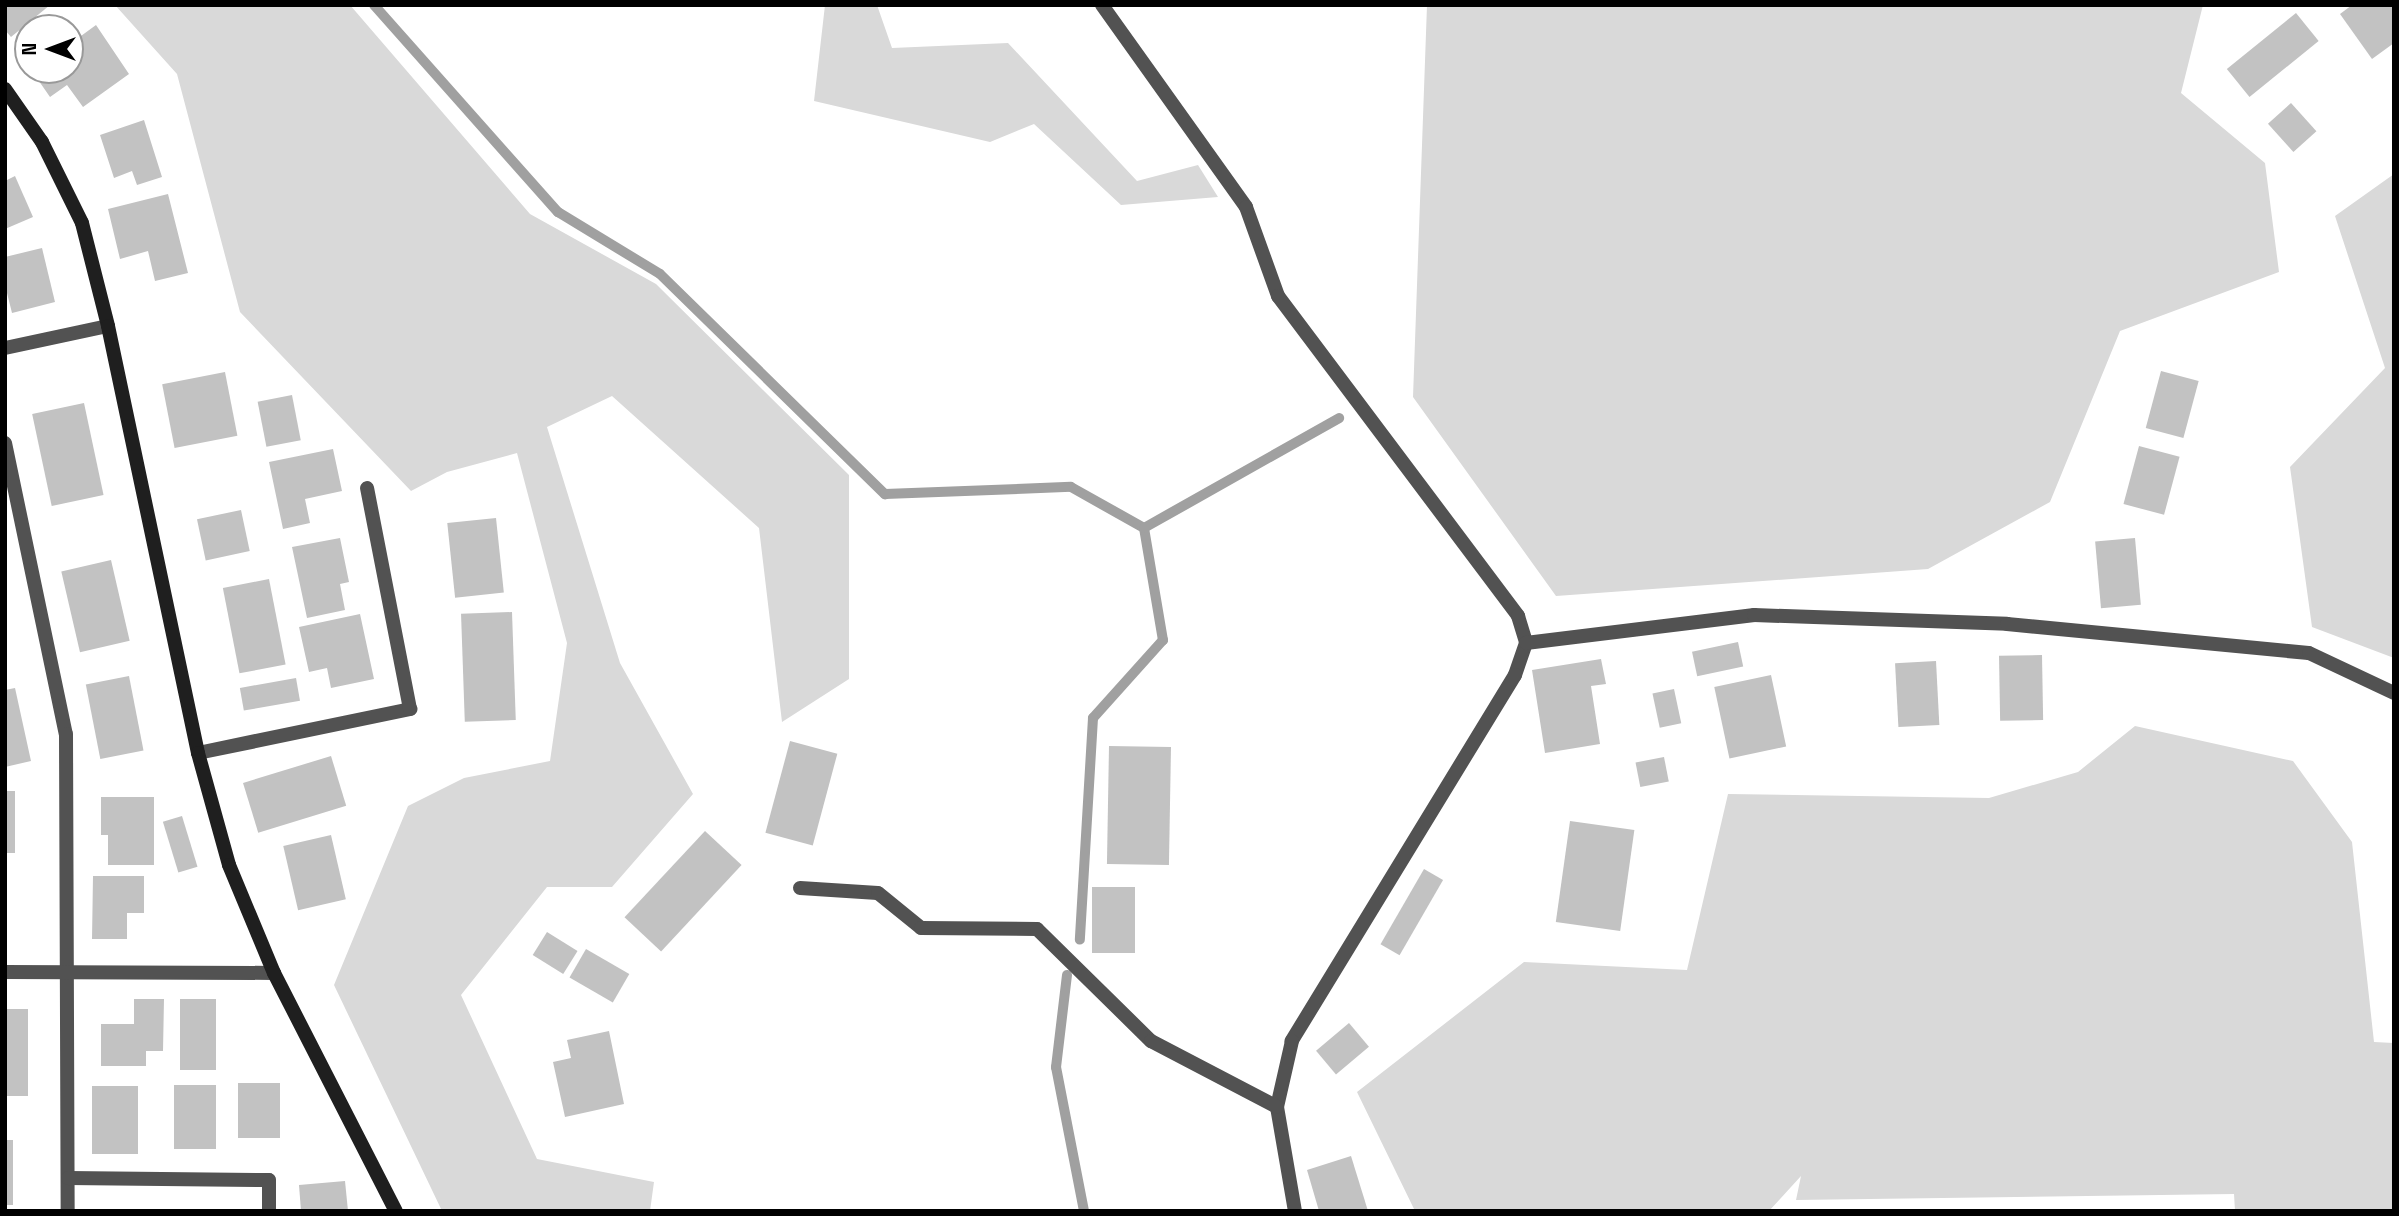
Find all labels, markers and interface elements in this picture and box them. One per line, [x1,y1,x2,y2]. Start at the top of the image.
north arrow [14,14,84,84]
text: N [17,43,42,55]

